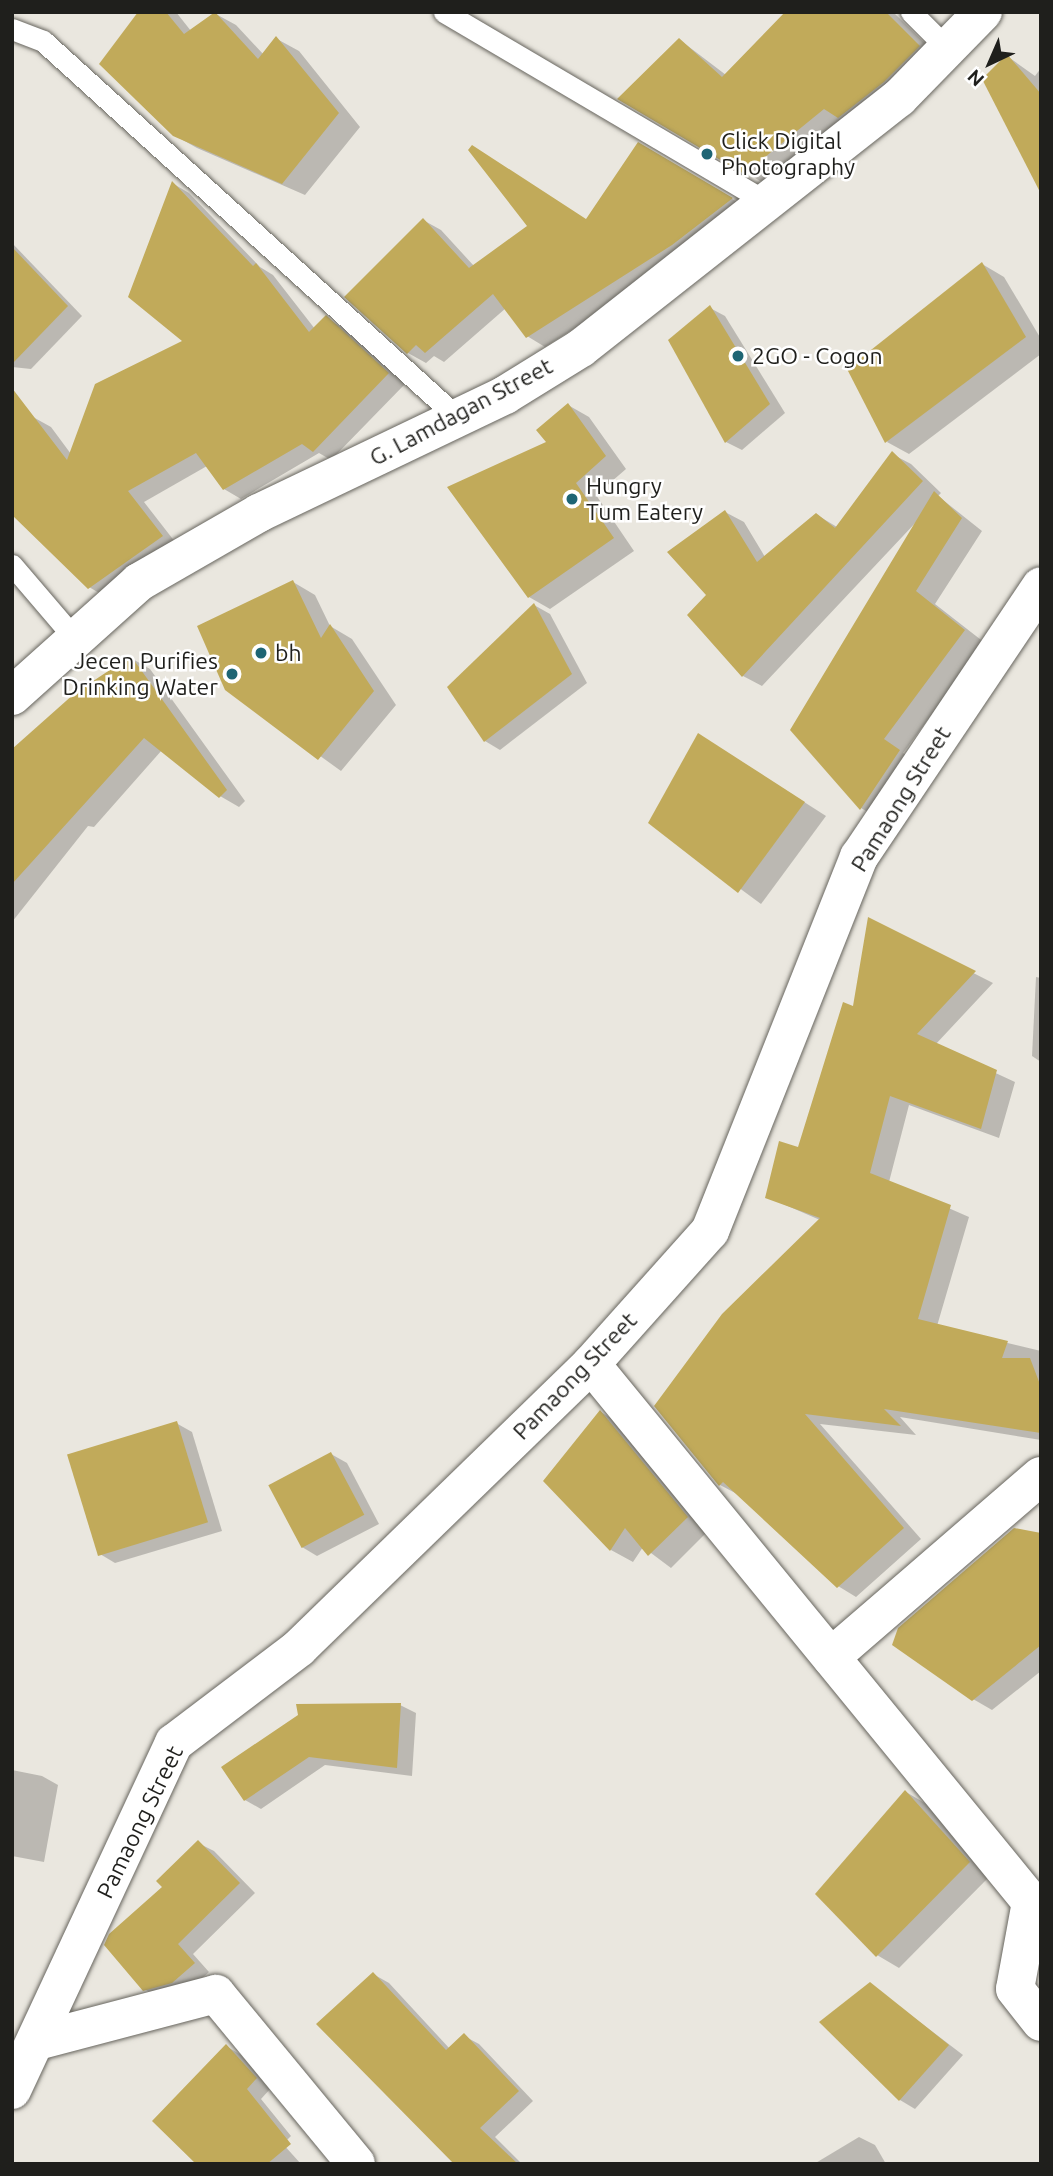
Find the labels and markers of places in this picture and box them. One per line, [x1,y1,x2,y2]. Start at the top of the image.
place label: Click Digital Photography [721,127,855,181]
marker: Click Digital Photography [699,146,715,162]
place label: 2GO - Cogon [752,342,883,370]
marker: 2GO - Cogon [730,348,746,364]
place label: Hungry Tum Eatery [586,472,703,526]
marker: Hungry Tum Eatery [564,491,580,507]
place label: bh [275,639,302,667]
marker: bh [253,645,269,661]
place label: Jecen Purifies Drinking Water [62,647,218,701]
marker: Jecen Purifies Drinking Water [224,666,240,682]

